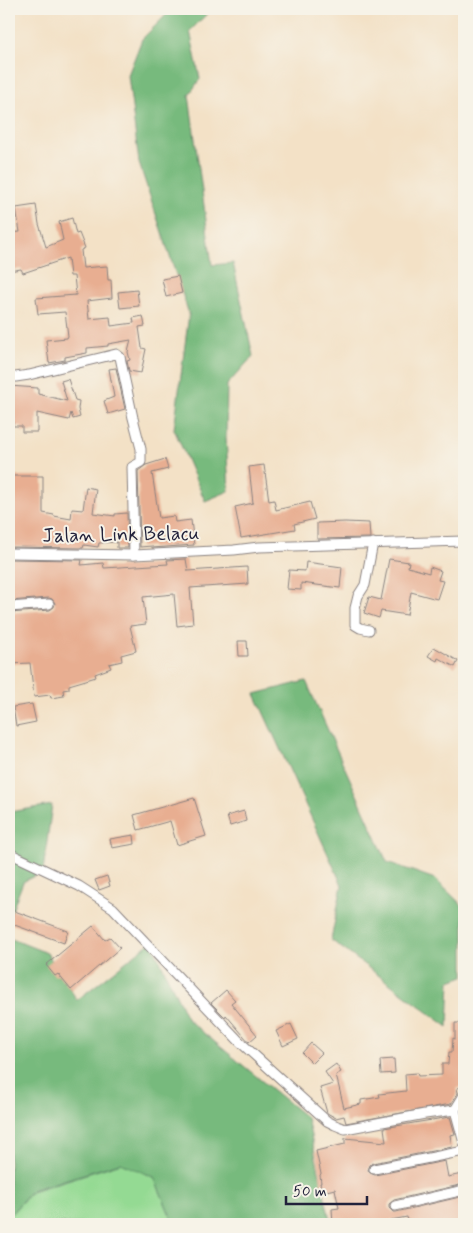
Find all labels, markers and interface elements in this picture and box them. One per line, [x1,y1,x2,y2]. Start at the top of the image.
street label: Jalan Link Belacu [42,520,200,550]
scale bar [286,1173,367,1205]
text: 50 m [293,1182,327,1202]

